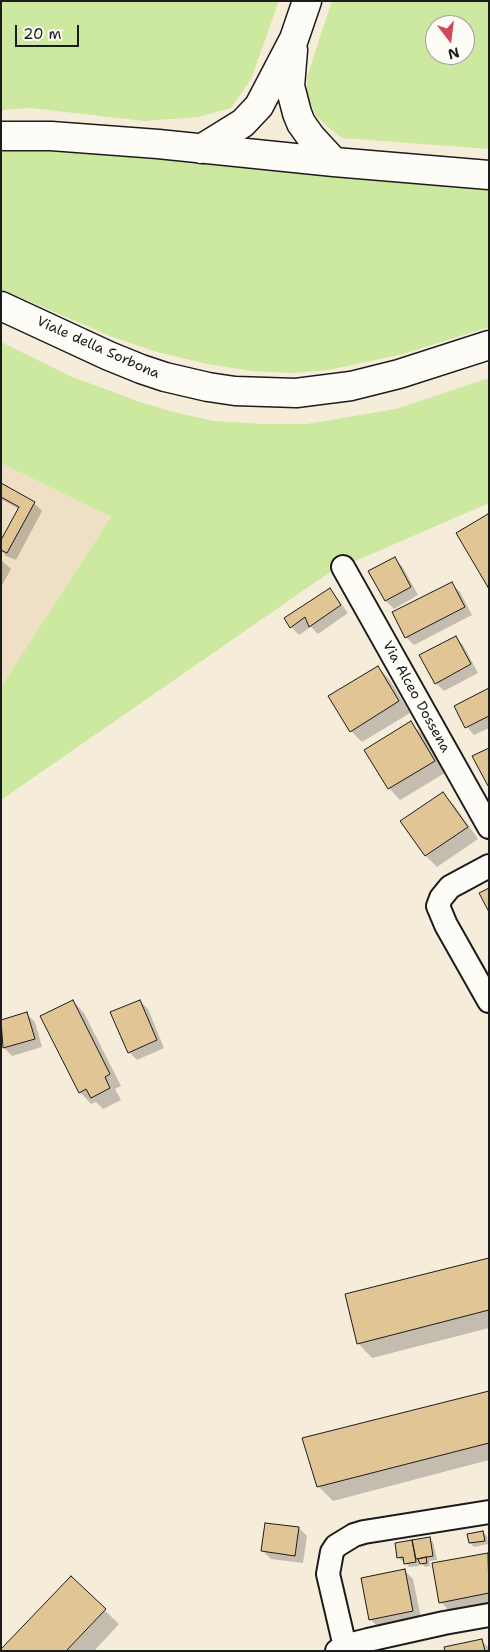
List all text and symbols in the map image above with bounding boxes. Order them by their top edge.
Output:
scale bar [18,15,81,47]
north arrow [425,15,475,65]
text: 20 m [23,24,62,44]
text: N [446,43,461,64]
street label: Viale della Sorbona [34,313,162,383]
street label: Via Alceo Dossena [378,638,454,756]

